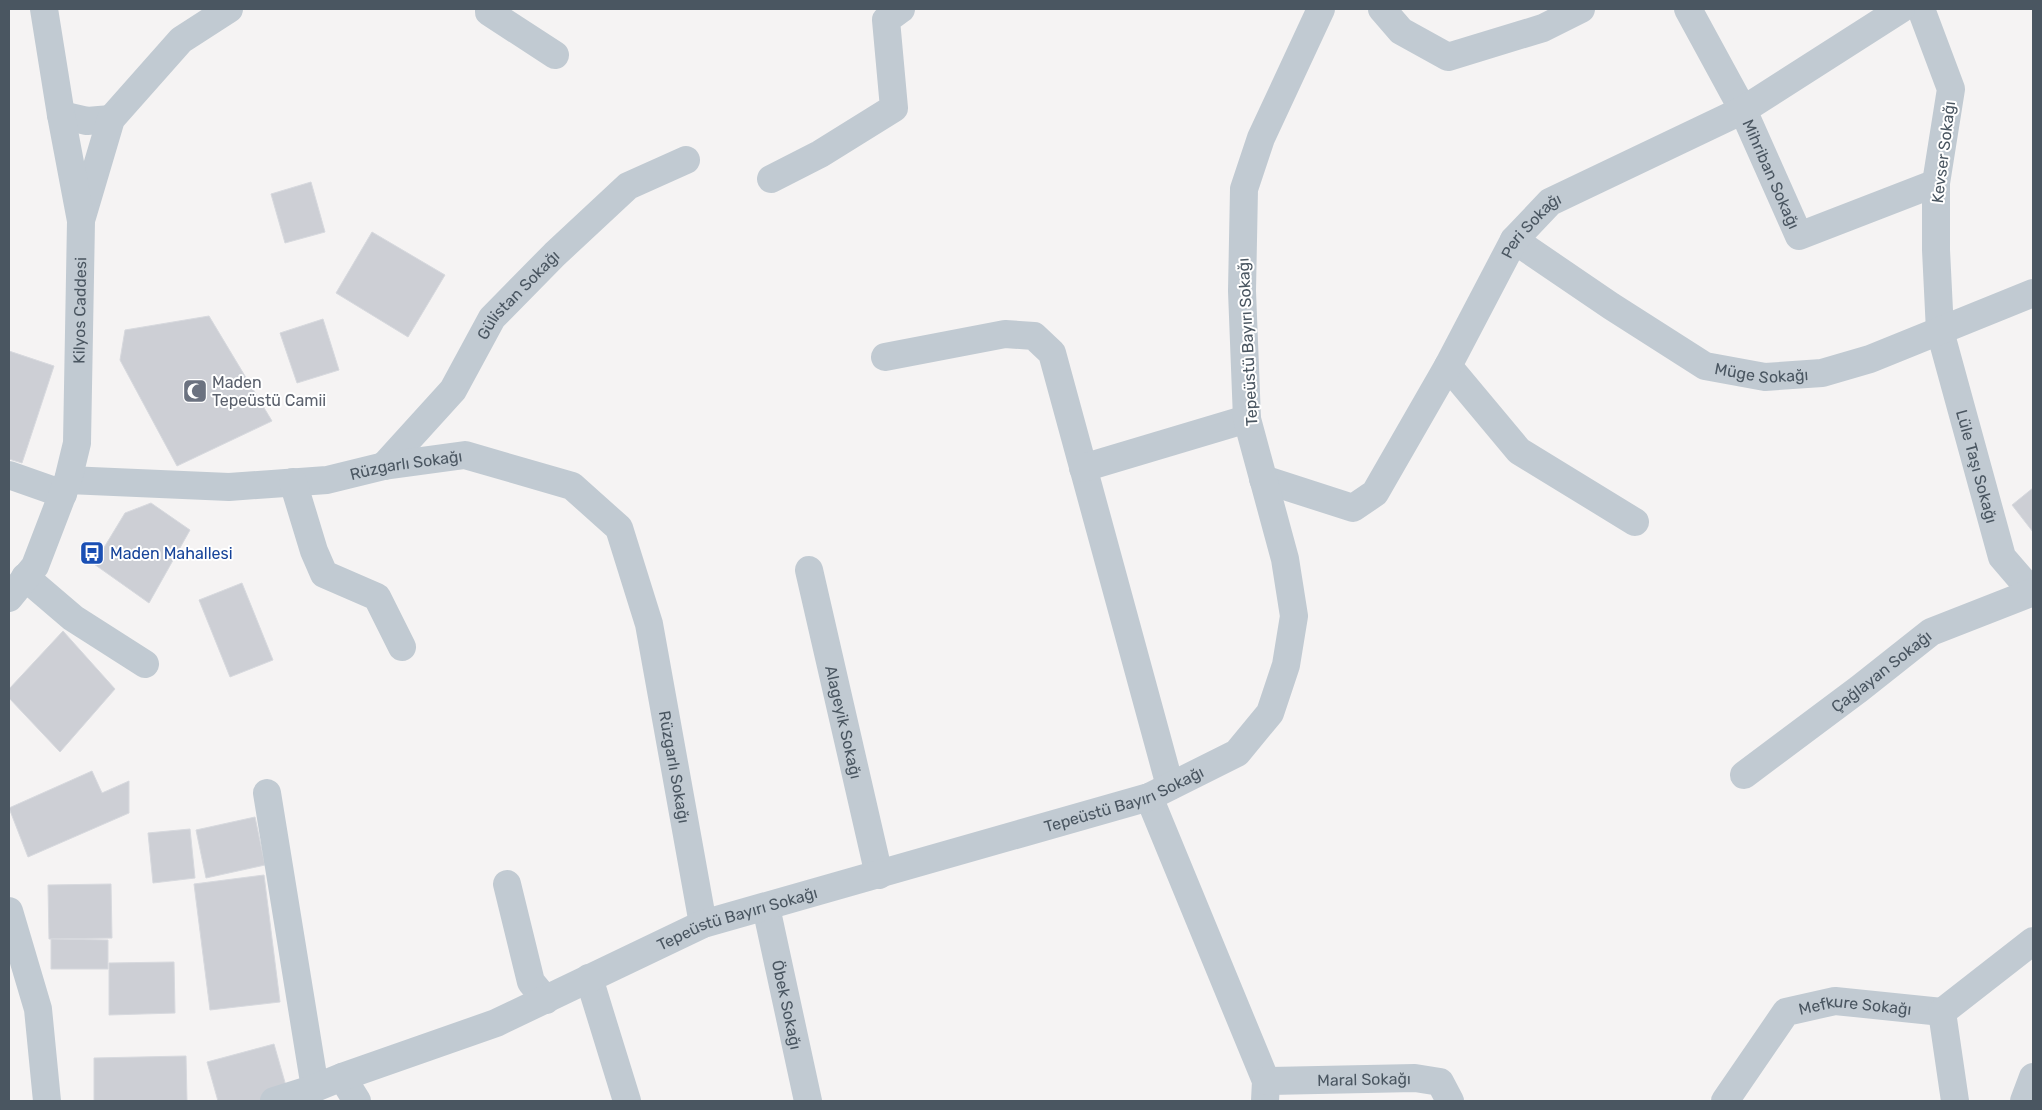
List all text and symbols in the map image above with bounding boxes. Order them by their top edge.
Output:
street label: Kevser Sokağı [1928,100,1959,204]
street label: Mihriban Sokağı [1738,116,1804,232]
street label: Peri Sokağı [1497,189,1564,262]
street label: Gülistan Sokağı [473,246,563,343]
street label: Kilyos Caddesi [69,257,90,364]
street label: Tepeüstü Bayırı Sokağı [1234,257,1261,426]
street label: Müge Sokağı [1713,359,1809,388]
place label: Maden Tepeüstü Camii [212,373,326,410]
mosque icon: Maden Tepeüstü Camii [182,378,208,404]
street label: Lüle Taşı Sokağı [1952,408,2001,525]
street label: Rüzgarlı Sokağı [348,446,463,484]
bus stop icon: Maden Mahallesi [79,540,105,566]
place label: Maden Mahallesi [110,544,233,563]
street label: Çağlayan Sokağı [1827,626,1935,717]
street label: Alageyik Sokağı [821,664,866,781]
street label: Rüzgarlı Sokağı [655,709,694,825]
street label: Tepeüstü Bayırı Sokağı [1042,762,1207,836]
street label: Tepeüstü Bayırı Sokağı [654,883,820,955]
street label: Öbek Sokağı [768,958,806,1051]
street label: Mefkure Sokağı [1797,992,1912,1019]
street label: Maral Sokağı [1317,1069,1411,1090]

